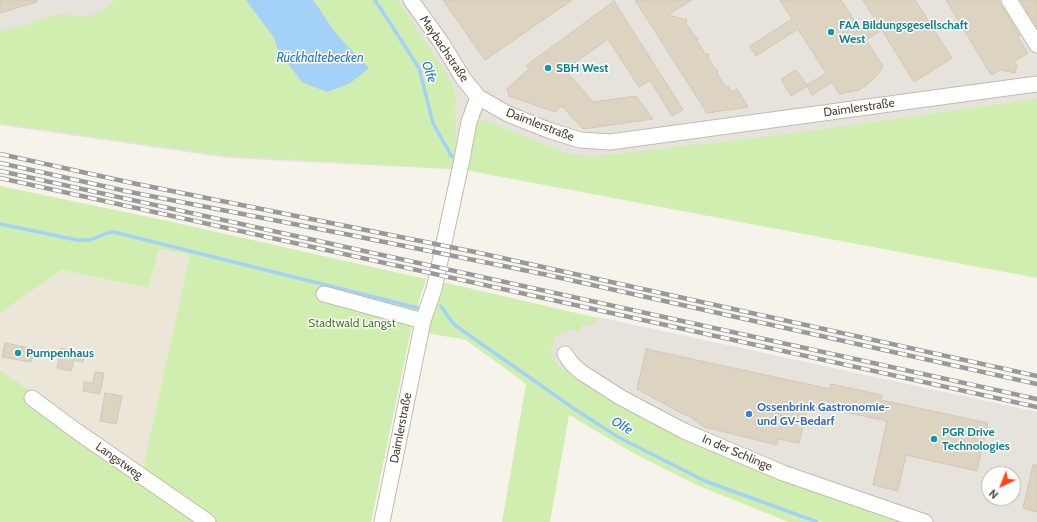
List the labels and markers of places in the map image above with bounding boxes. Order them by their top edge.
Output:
place label: FAA Bildungsgesellschaft West [839,18,968,46]
marker: FAA Bildungsgesellschaft West [826,27,836,37]
place label: SBH West [556,61,608,75]
marker: SBH West [543,63,553,73]
place label: Pumpenhaus [26,346,94,360]
marker: Pumpenhaus [13,348,23,358]
place label: Ossenbrink Gastronomie- und GV-Bedarf [757,400,890,428]
marker: Ossenbrink Gastronomie- und GV-Bedarf [744,409,754,419]
place label: PGR Drive Technologies [942,425,1010,453]
marker: PGR Drive Technologies [929,434,939,444]

